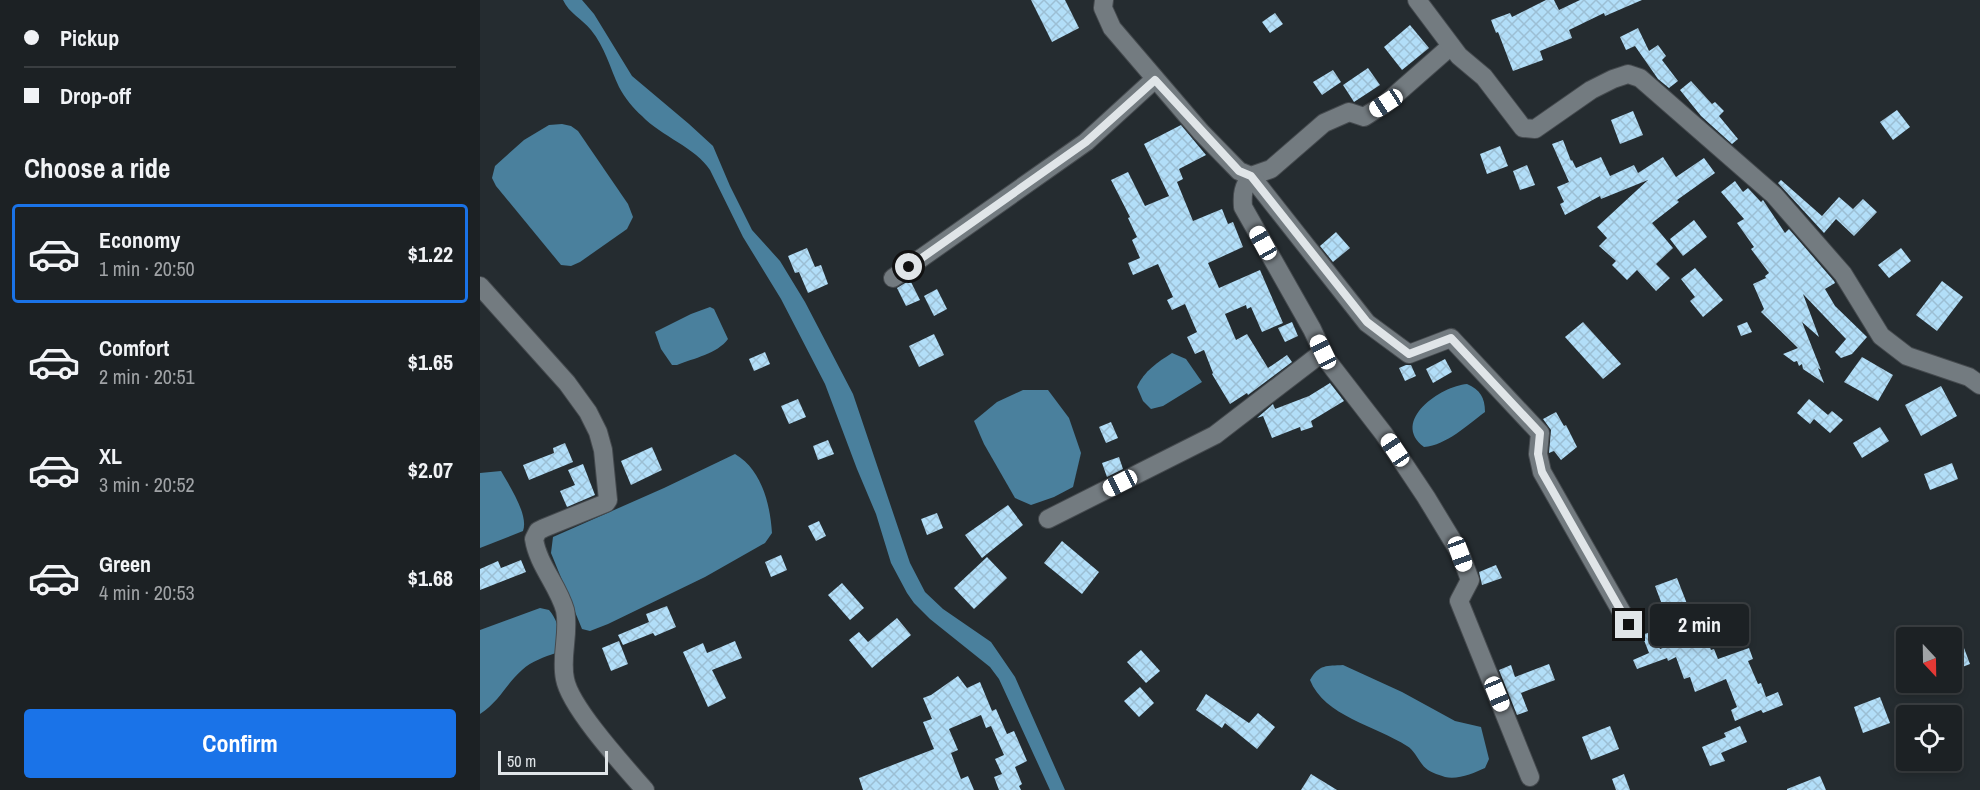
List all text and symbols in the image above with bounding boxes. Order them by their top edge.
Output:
text: Pickup [60,23,119,53]
text: Drop-off [60,81,131,111]
car [1366,86,1406,120]
text: Choose a ride [24,150,170,186]
car [1246,223,1280,263]
text: Economy [99,225,180,255]
icon: car [27,227,81,281]
text: $1.22 [408,239,453,269]
route start [895,253,922,280]
text: 1 min · 20:50 [99,255,195,282]
car [1307,332,1339,372]
text: Comfort [99,333,169,363]
icon: car [27,335,81,389]
text: $1.65 [408,347,453,377]
text: 2 min · 20:51 [99,363,195,390]
car [1377,430,1413,470]
text: XL [99,441,122,471]
icon: car [27,443,81,497]
text: $2.07 [408,455,453,485]
car [1100,467,1140,499]
text: 3 min · 20:52 [99,471,195,498]
car [1445,534,1475,574]
text: Green [99,549,151,579]
icon: car [27,551,81,605]
text: $1.68 [408,563,453,593]
text: 4 min · 20:53 [99,579,195,606]
callout: 2 min [1650,604,1749,646]
route end [1615,611,1642,638]
text: 2 min [1678,611,1721,638]
north arrow [1896,627,1962,693]
map controls [1896,627,1962,771]
car [1482,674,1512,714]
button: locate [1896,705,1962,771]
button: Confirm [24,709,456,778]
scale bar [498,748,608,776]
text: 50 m [507,750,536,772]

